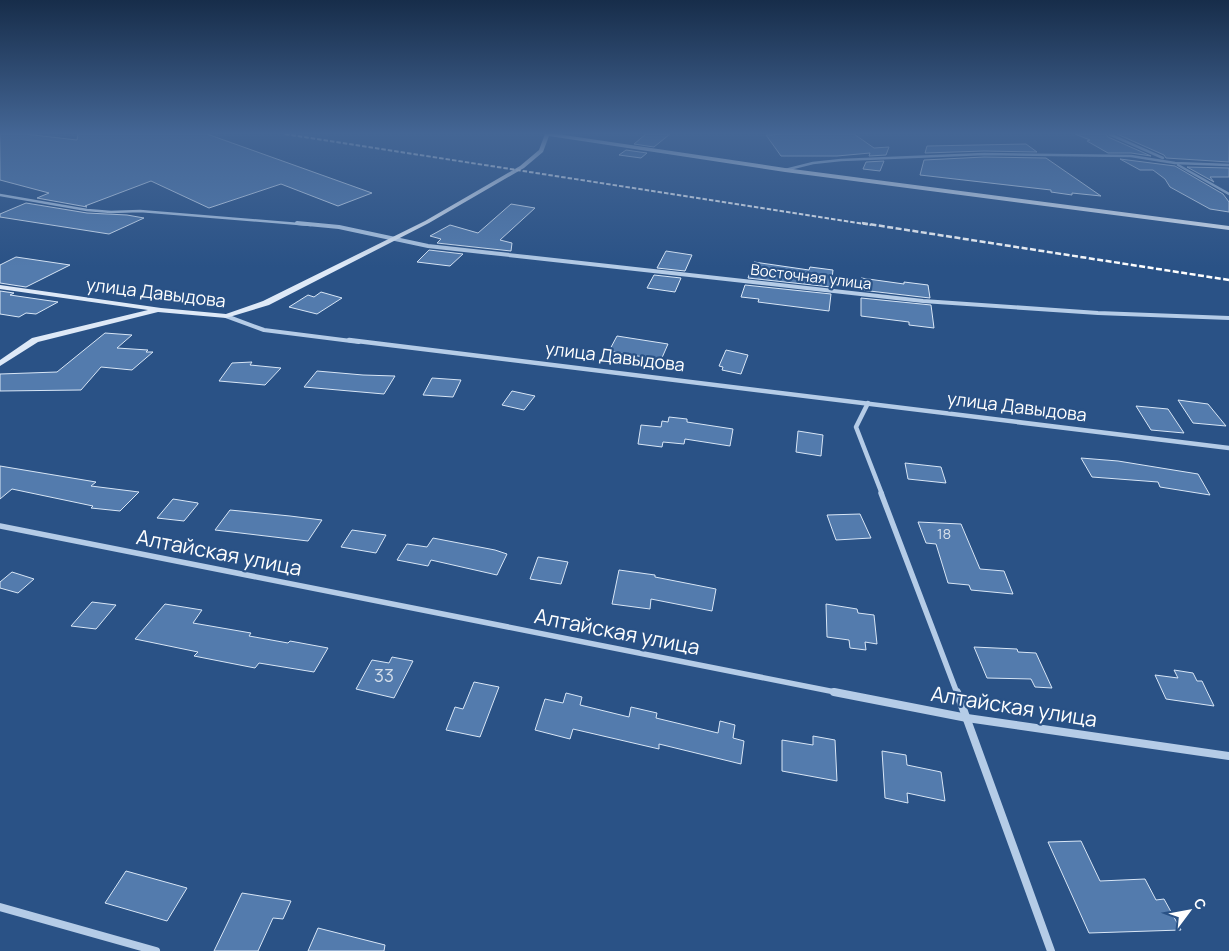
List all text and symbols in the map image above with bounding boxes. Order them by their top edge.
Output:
street label: Восточная улица [749,259,873,294]
street label: улица Давыдова [85,272,227,312]
street label: улица Давыдова [544,336,686,376]
street label: улица Давыдова [946,386,1088,426]
street label: Алтайская улица [134,522,304,582]
house number: 18 [937,523,951,544]
street label: Алтайская улица [532,601,702,661]
house number: 33 [374,663,394,687]
street label: Алтайская улица [929,679,1099,733]
north arrow [1164,886,1214,936]
text: С [1190,894,1211,913]

